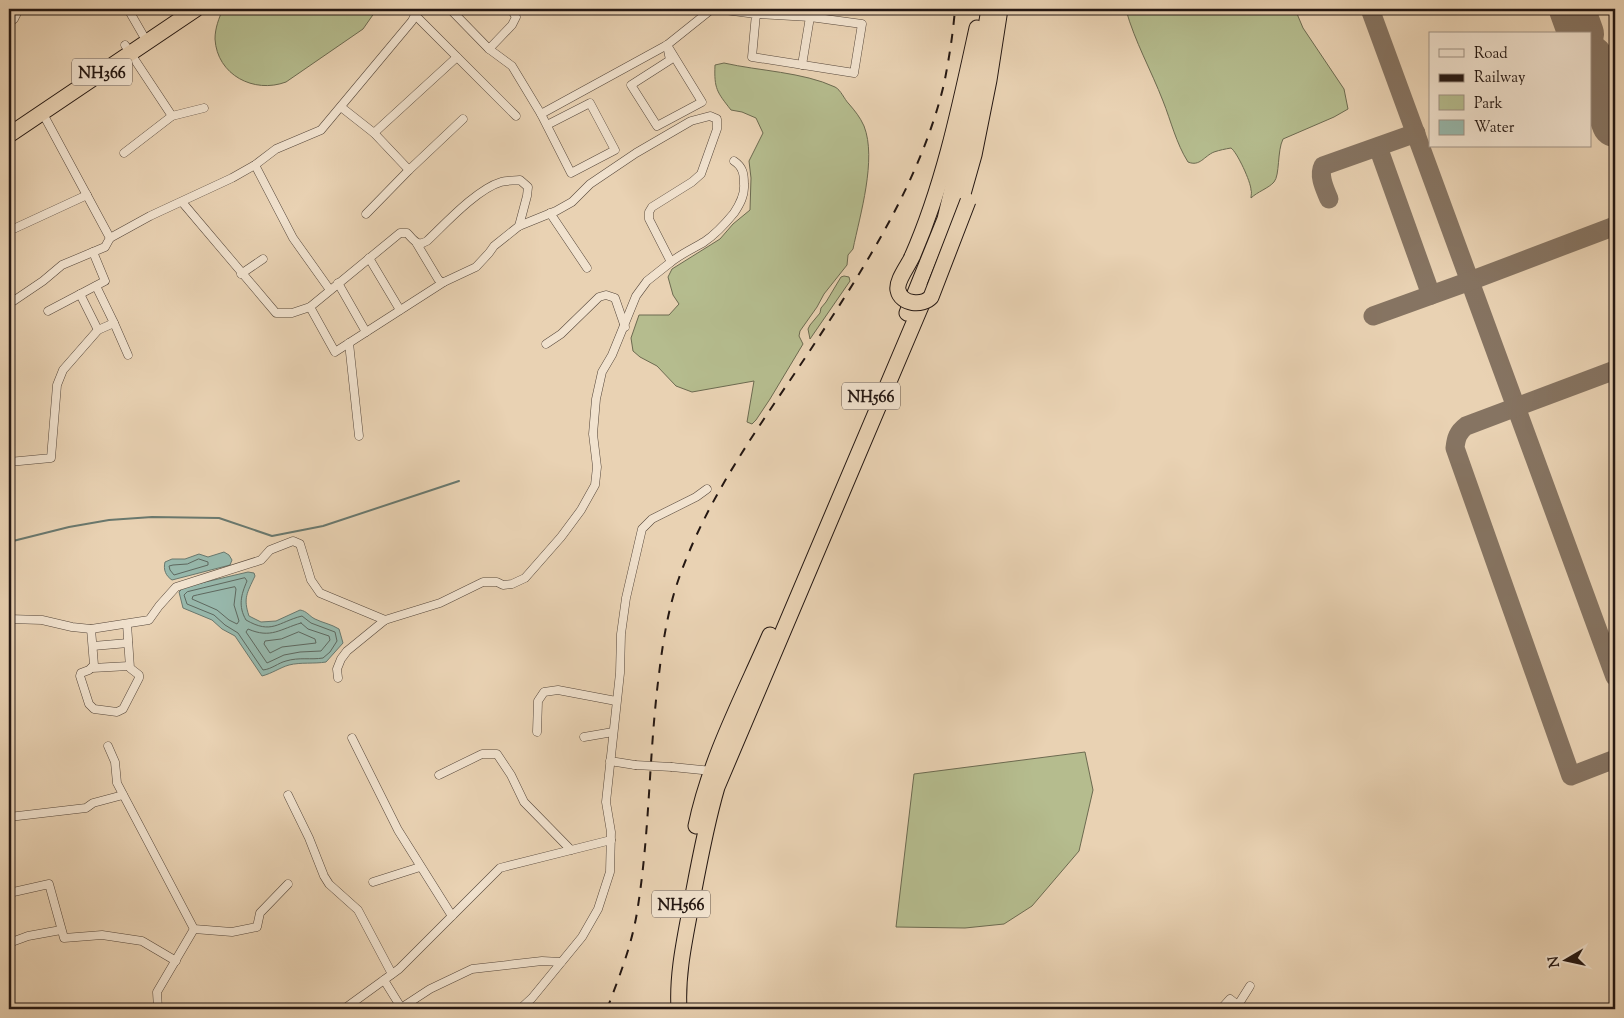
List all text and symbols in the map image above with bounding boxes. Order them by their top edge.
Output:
legend [1429,32,1592,148]
text: Road [1474,44,1508,65]
road number: NH366 [72,58,132,86]
text: Railway [1474,68,1526,89]
text: Park [1474,94,1503,115]
text: Water [1474,118,1515,139]
road number: NH566 [842,382,900,410]
road number: NH566 [652,891,710,918]
north arrow [1542,936,1592,986]
text: N [1544,955,1566,969]

